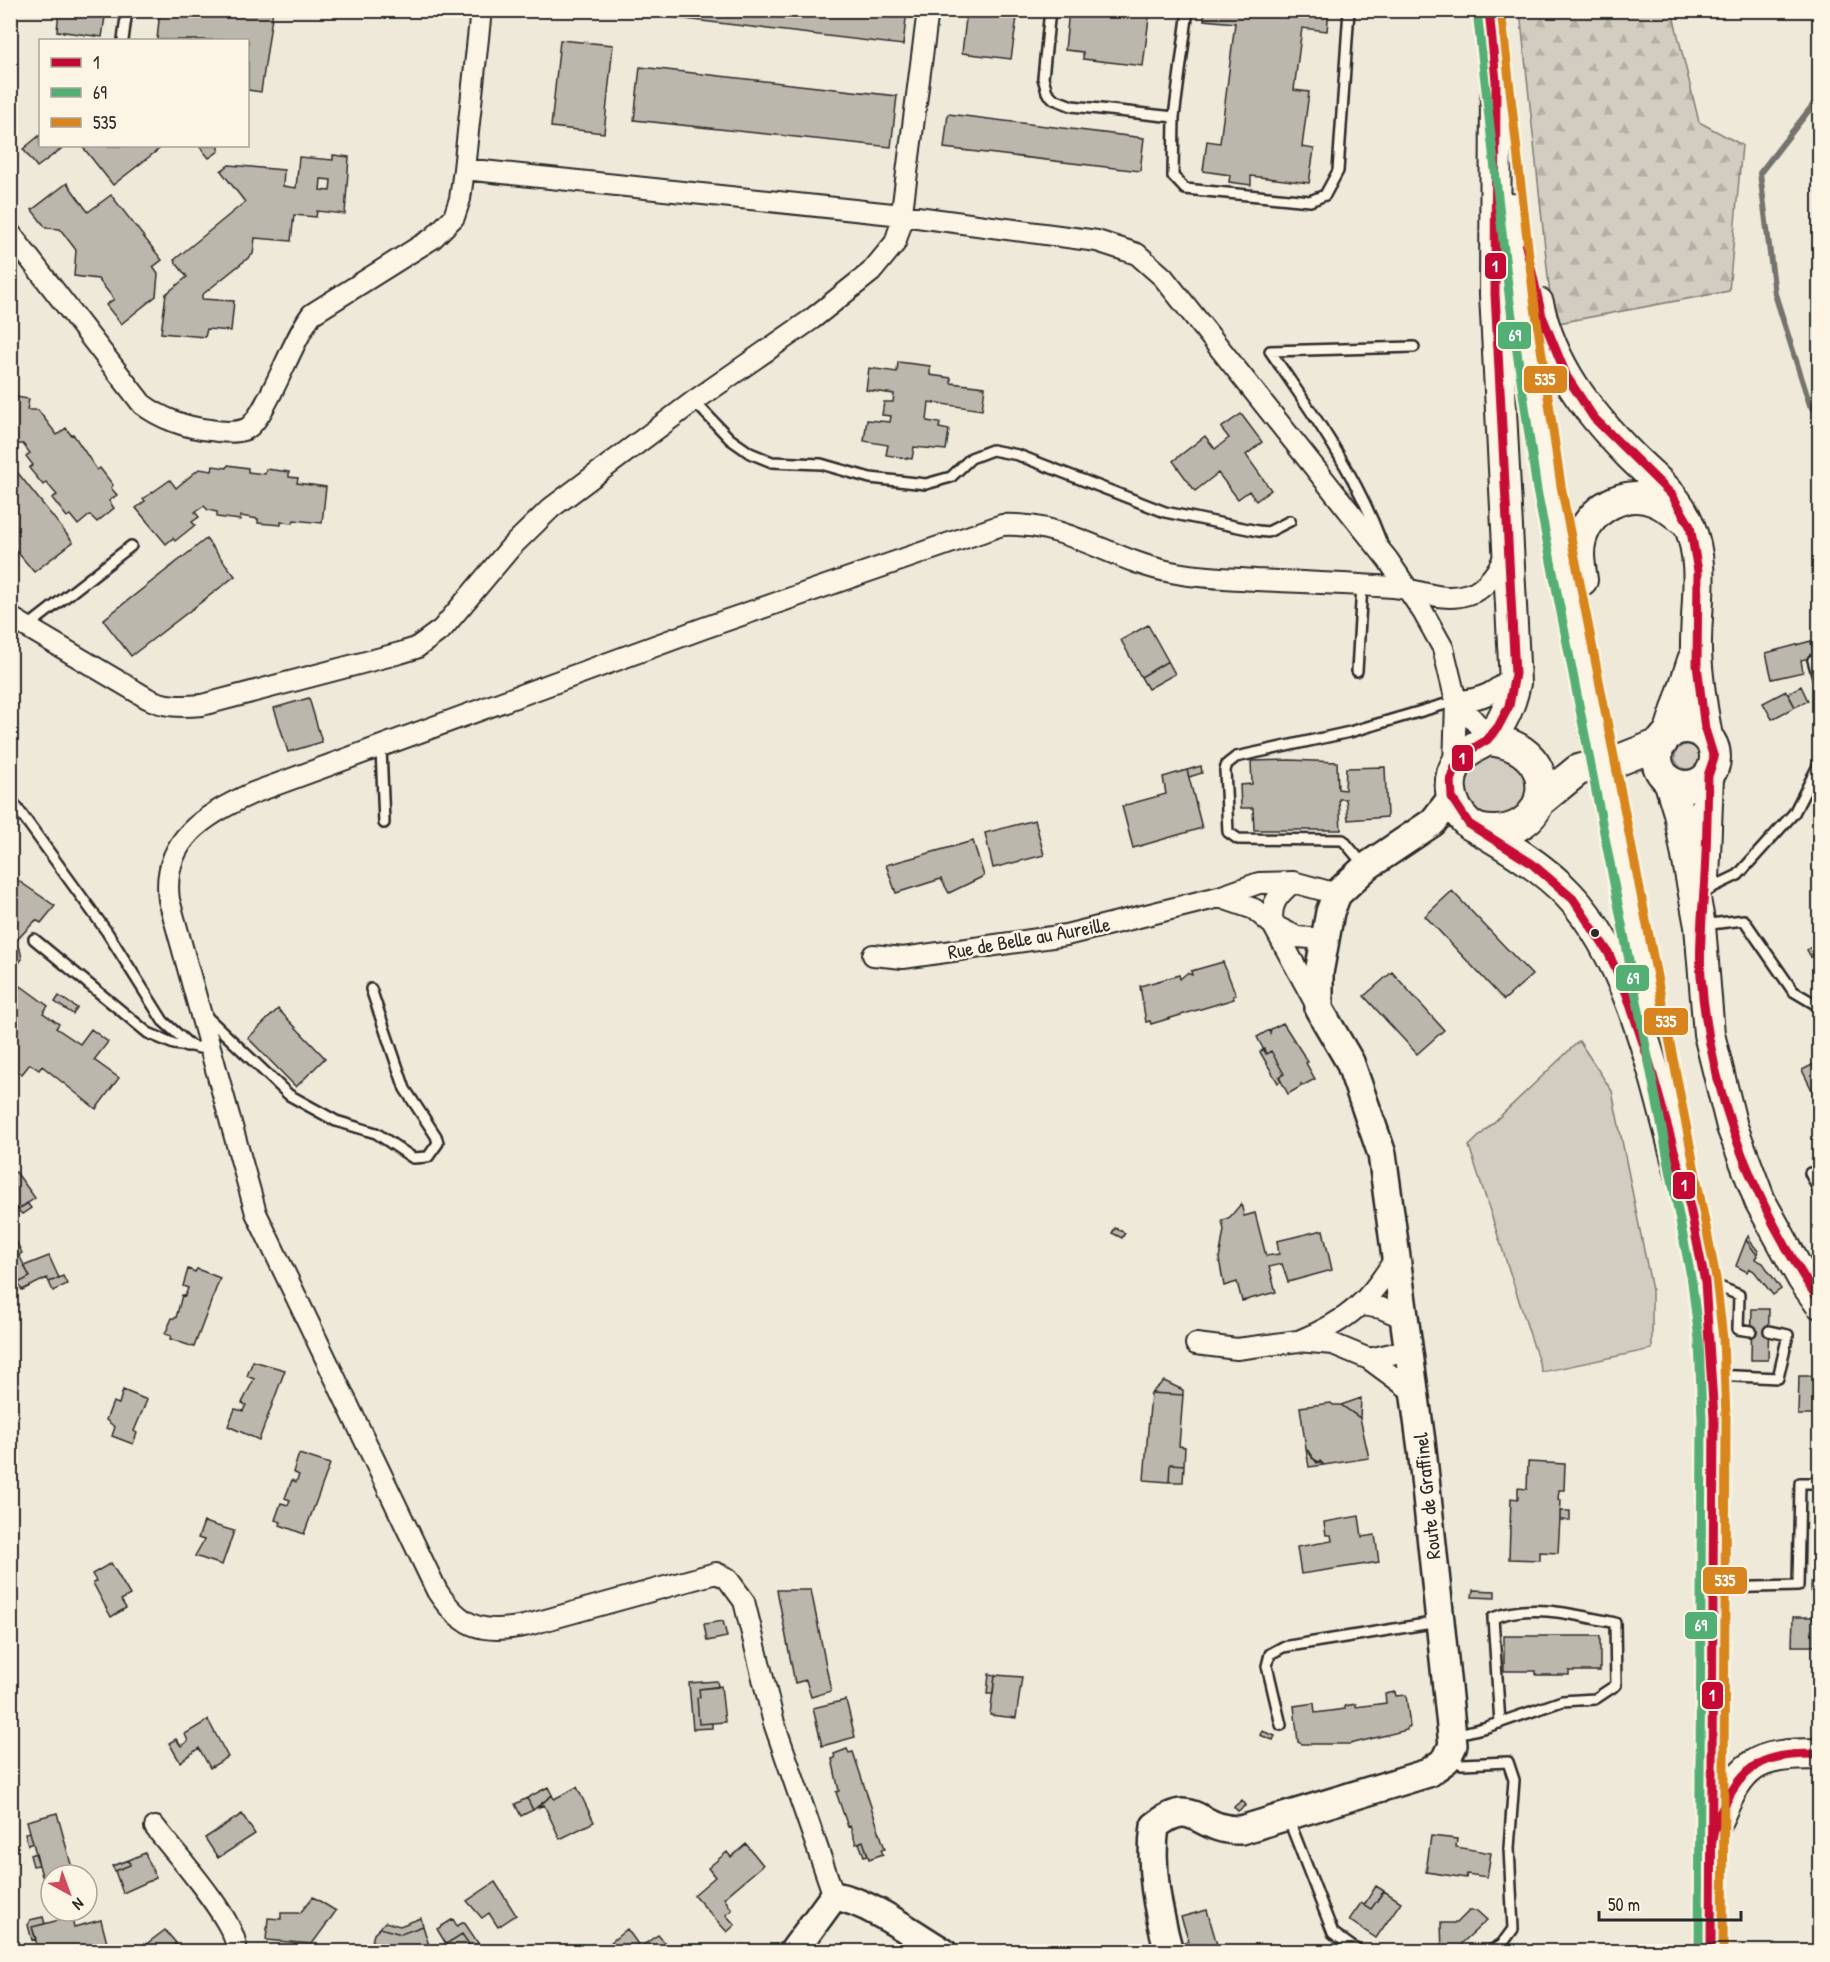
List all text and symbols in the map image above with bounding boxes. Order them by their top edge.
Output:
legend [39,39,249,147]
text: 1 [93,50,100,75]
text: 69 [93,80,107,105]
text: 535 [93,110,117,135]
line badge: 1 [1484,252,1507,280]
text: 1 [1492,255,1498,277]
line badge: 69 [1497,321,1532,350]
text: 69 [1509,324,1521,346]
line badge: 535 [1523,365,1568,394]
text: 535 [1535,368,1556,390]
line badge: 1 [1451,744,1474,772]
text: 1 [1459,747,1465,769]
street label: Rue de Belle au Aureille [946,910,1112,965]
unlabelled marker [1589,927,1601,939]
line badge: 69 [1615,964,1650,992]
text: 69 [1627,967,1639,989]
line badge: 535 [1643,1007,1689,1036]
text: 535 [1656,1010,1677,1032]
line badge: 1 [1672,1171,1696,1200]
text: 1 [1681,1174,1687,1196]
street label: Route de Graffinel [1406,1431,1447,1561]
line badge: 535 [1702,1566,1748,1595]
text: 535 [1715,1569,1736,1591]
line badge: 69 [1684,1611,1718,1640]
text: 69 [1695,1614,1707,1636]
line badge: 1 [1701,1681,1724,1710]
text: 1 [1709,1684,1715,1706]
north arrow [39,1863,99,1923]
scale bar [1599,1884,1742,1922]
text: 50 m [1608,1892,1640,1917]
text: N [68,1893,89,1916]

